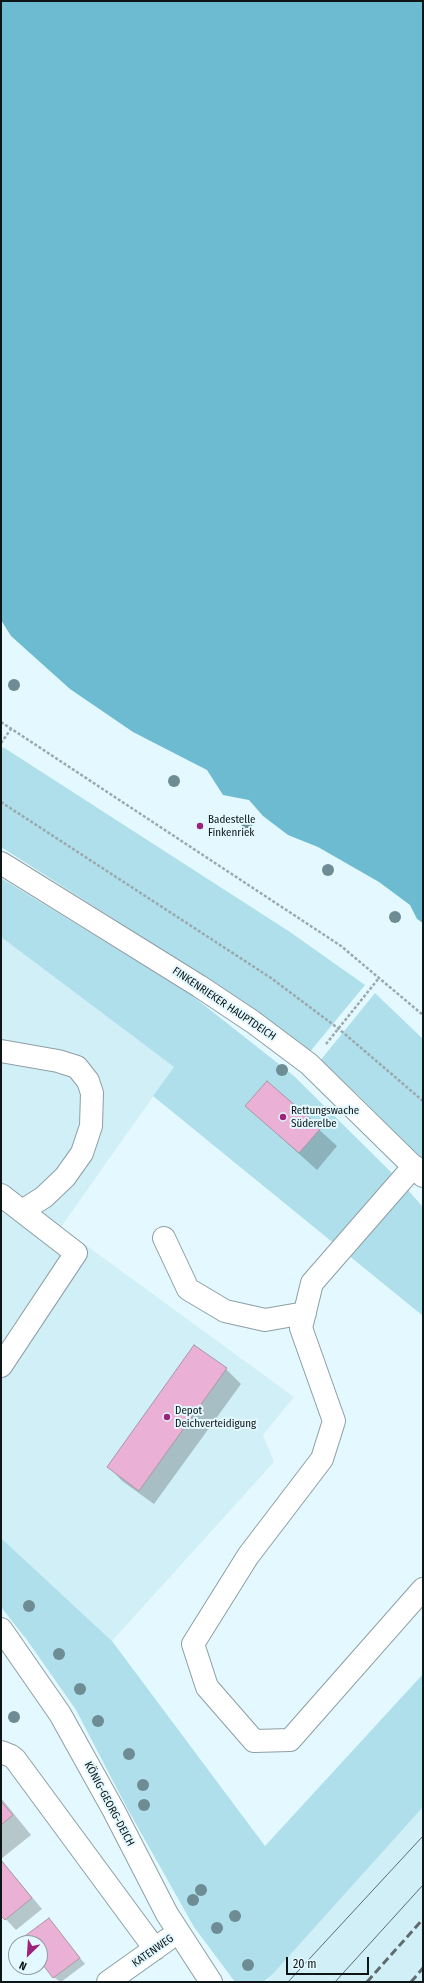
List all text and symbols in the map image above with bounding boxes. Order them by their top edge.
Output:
place label: Badestelle Finkenriek [208,813,255,839]
marker: Badestelle Finkenriek [195,821,205,831]
street label: FINKENRIEKER HAUPTDEICH [170,964,278,1044]
place label: Rettungswache Süderelbe [291,1104,359,1130]
marker: Rettungswache Süderelbe [278,1112,288,1122]
place label: Depot Deichverteidigung [175,1404,256,1430]
marker: Depot Deichverteidigung [162,1412,172,1422]
street label: KÖNIG-GEORG-DEICH [81,1760,137,1848]
street label: KATENWEG [130,1932,176,1970]
north arrow [8,1935,48,1975]
scale bar [288,1949,371,1975]
text: 20 m [293,1957,317,1971]
text: N [17,1958,29,1973]

